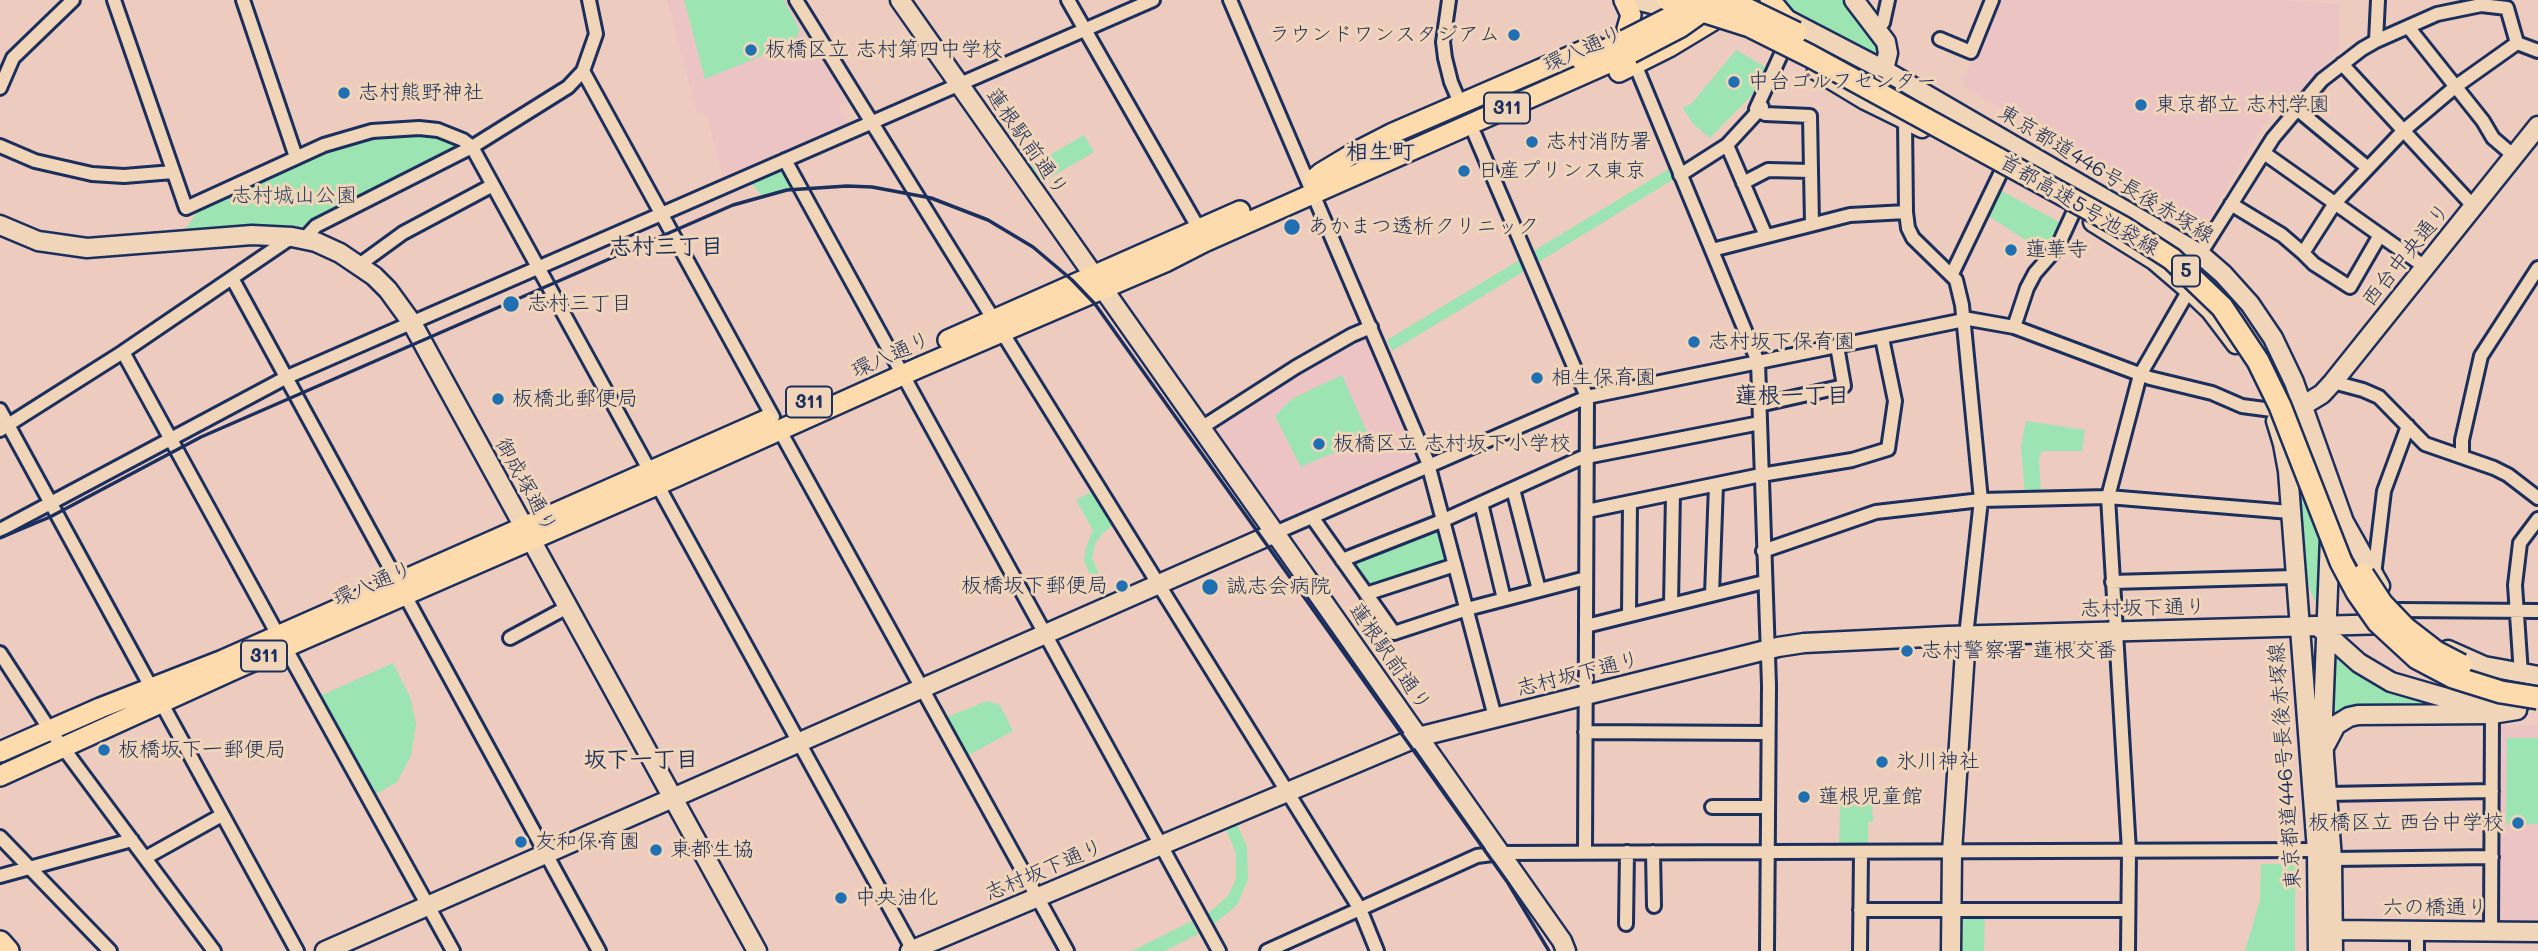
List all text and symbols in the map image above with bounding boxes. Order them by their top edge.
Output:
street label: 環八通り [1540,20,1626,78]
place label: ラウンドワンスタジアム [1269,22,1500,48]
marker: ラウンドワンスタジアム [1506,27,1522,43]
place label: 板橋区立 志村第四中学校 [765,37,1003,63]
marker: 板橋区立 志村第四中学校 [743,42,759,58]
place label: 中台ゴルフセンター [1748,69,1937,95]
marker: 中台ゴルフセンター [1726,74,1742,90]
place label: 志村熊野神社 [358,80,484,106]
street label: 蓮根駅前通り [981,83,1073,201]
marker: 志村熊野神社 [336,85,352,101]
road number: 311 [1484,92,1530,124]
place label: 東京都立 志村学園 [2155,92,2330,118]
marker: 東京都立 志村学園 [2133,97,2149,113]
street label: 東京都道446号長後赤塚線 [1994,100,2218,248]
place label: 志村消防署 [1546,129,1651,155]
marker: 志村消防署 [1524,134,1540,150]
district label: 相生町 [1346,138,1414,166]
street label: 首都高速5号池袋線 [1995,149,2163,261]
place label: 日産プリンス東京 [1478,158,1646,184]
marker: 日産プリンス東京 [1456,163,1472,179]
park label: 志村城山公園 [231,183,357,209]
street label: 西台中央通り [2357,198,2455,312]
place label: あかまつ透析クリニック [1308,214,1539,240]
marker: あかまつ透析クリニック [1282,217,1302,237]
district label: 志村三丁目 [609,233,723,261]
place label: 蓮華寺 [2025,237,2088,263]
marker: 蓮華寺 [2003,242,2019,258]
road number: 5 [2172,256,2200,286]
place label: 志村三丁目 [527,291,632,317]
marker: 志村三丁目 [501,294,521,314]
street label: 環八通り [848,326,934,384]
place label: 志村坂下保育園 [1708,329,1855,355]
marker: 志村坂下保育園 [1686,334,1702,350]
place label: 相生保育園 [1551,365,1656,391]
marker: 相生保育園 [1529,370,1545,386]
district label: 蓮根一丁目 [1735,382,1849,410]
place label: 板橋北郵便局 [512,386,638,412]
road number: 311 [786,386,832,418]
marker: 板橋北郵便局 [490,391,506,407]
place label: 板橋区立 志村坂下小学校 [1333,431,1571,457]
street label: 御成塚通り [490,433,562,537]
marker: 板橋区立 志村坂下小学校 [1311,436,1327,452]
street label: 環八通り [329,556,417,612]
place label: 板橋坂下郵便局 [961,573,1108,599]
place label: 誠志会病院 [1226,574,1331,600]
marker: 誠志会病院 [1200,577,1220,597]
marker: 板橋坂下郵便局 [1114,578,1130,594]
street label: 志村坂下通り [2080,594,2206,622]
street label: 蓮根駅前通り [1344,598,1436,716]
place label: 志村警察署 蓮根交番 [1921,638,2117,664]
road number: 311 [241,640,287,671]
street label: 東京都道446号長後赤塚線 [2264,642,2306,890]
marker: 志村警察署 蓮根交番 [1899,643,1915,659]
street label: 志村坂下通り [1514,647,1642,701]
place label: 板橋坂下一郵便局 [118,737,286,763]
marker: 板橋坂下一郵便局 [96,742,112,758]
district label: 坂下一丁目 [584,746,698,774]
place label: 氷川神社 [1896,749,1980,775]
marker: 氷川神社 [1874,754,1890,770]
place label: 蓮根児童館 [1818,784,1923,810]
marker: 蓮根児童館 [1796,789,1812,805]
place label: 板橋区立 西台中学校 [2308,810,2504,836]
marker: 板橋区立 西台中学校 [2510,815,2526,831]
place label: 友和保育園 [535,829,640,855]
marker: 友和保育園 [513,834,529,850]
street label: 志村坂下通り [981,834,1107,906]
place label: 東都生協 [670,837,754,863]
marker: 東都生協 [648,842,664,858]
place label: 中央油化 [855,885,939,911]
marker: 中央油化 [833,890,849,906]
street label: 六の橋通り [2383,895,2487,921]

